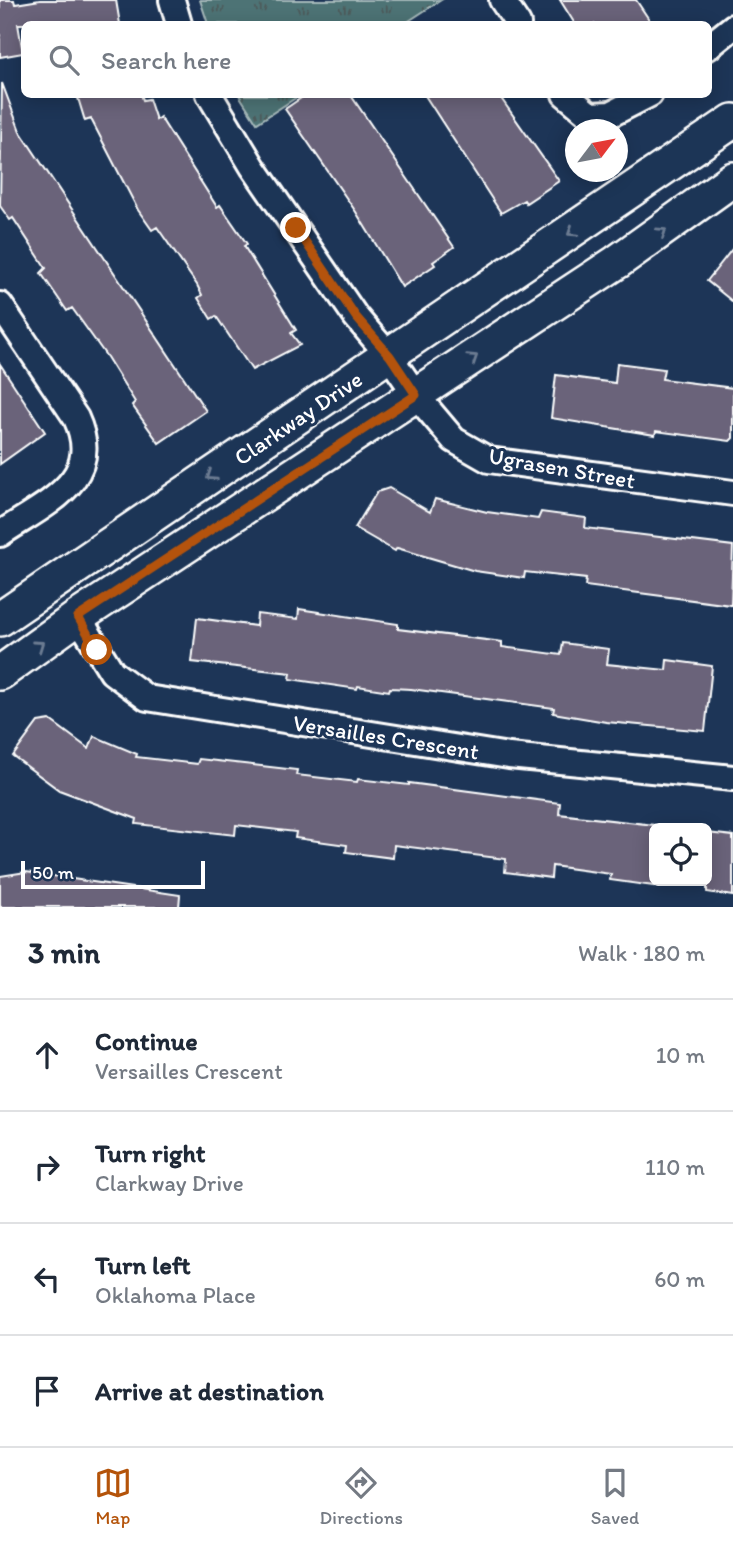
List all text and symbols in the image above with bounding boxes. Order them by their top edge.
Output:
search box [21,21,712,98]
icon: search [45,41,83,79]
text: Search here [101,44,231,76]
north arrow [565,119,628,182]
route end [280,212,311,243]
one-way arrow [567,224,580,236]
one-way arrow [654,227,667,240]
one-way arrow [465,353,478,366]
street label: Clarkway Drive [229,365,367,471]
street label: Ugrasen Street [487,441,637,495]
one-way arrow [206,468,219,480]
route start [81,634,112,665]
one-way arrow [31,641,44,653]
street label: Versailles Crescent [291,708,481,766]
map controls [649,823,712,886]
button: locate [649,823,712,886]
scale bar [21,858,205,890]
text: 50 m [32,861,74,884]
text: 3 min [28,934,100,971]
text: Walk · 180 m [578,939,705,967]
text: Continue [95,1025,198,1057]
icon: ahead [28,1036,66,1074]
text: 10 m [656,1041,705,1069]
text: Versailles Crescent [95,1057,283,1085]
text: Turn right [95,1137,206,1169]
icon: right [28,1148,66,1186]
text: 110 m [645,1153,705,1181]
text: Clarkway Drive [95,1169,244,1197]
text: Turn left [95,1249,191,1281]
icon: left [28,1260,66,1298]
text: 60 m [654,1265,705,1293]
text: Oklahoma Place [95,1281,256,1309]
icon: arrive [28,1372,66,1410]
text: Arrive at destination [95,1375,324,1407]
tab: Map [94,1464,132,1529]
tab: Directions [319,1464,403,1529]
tab: Saved [591,1464,639,1529]

